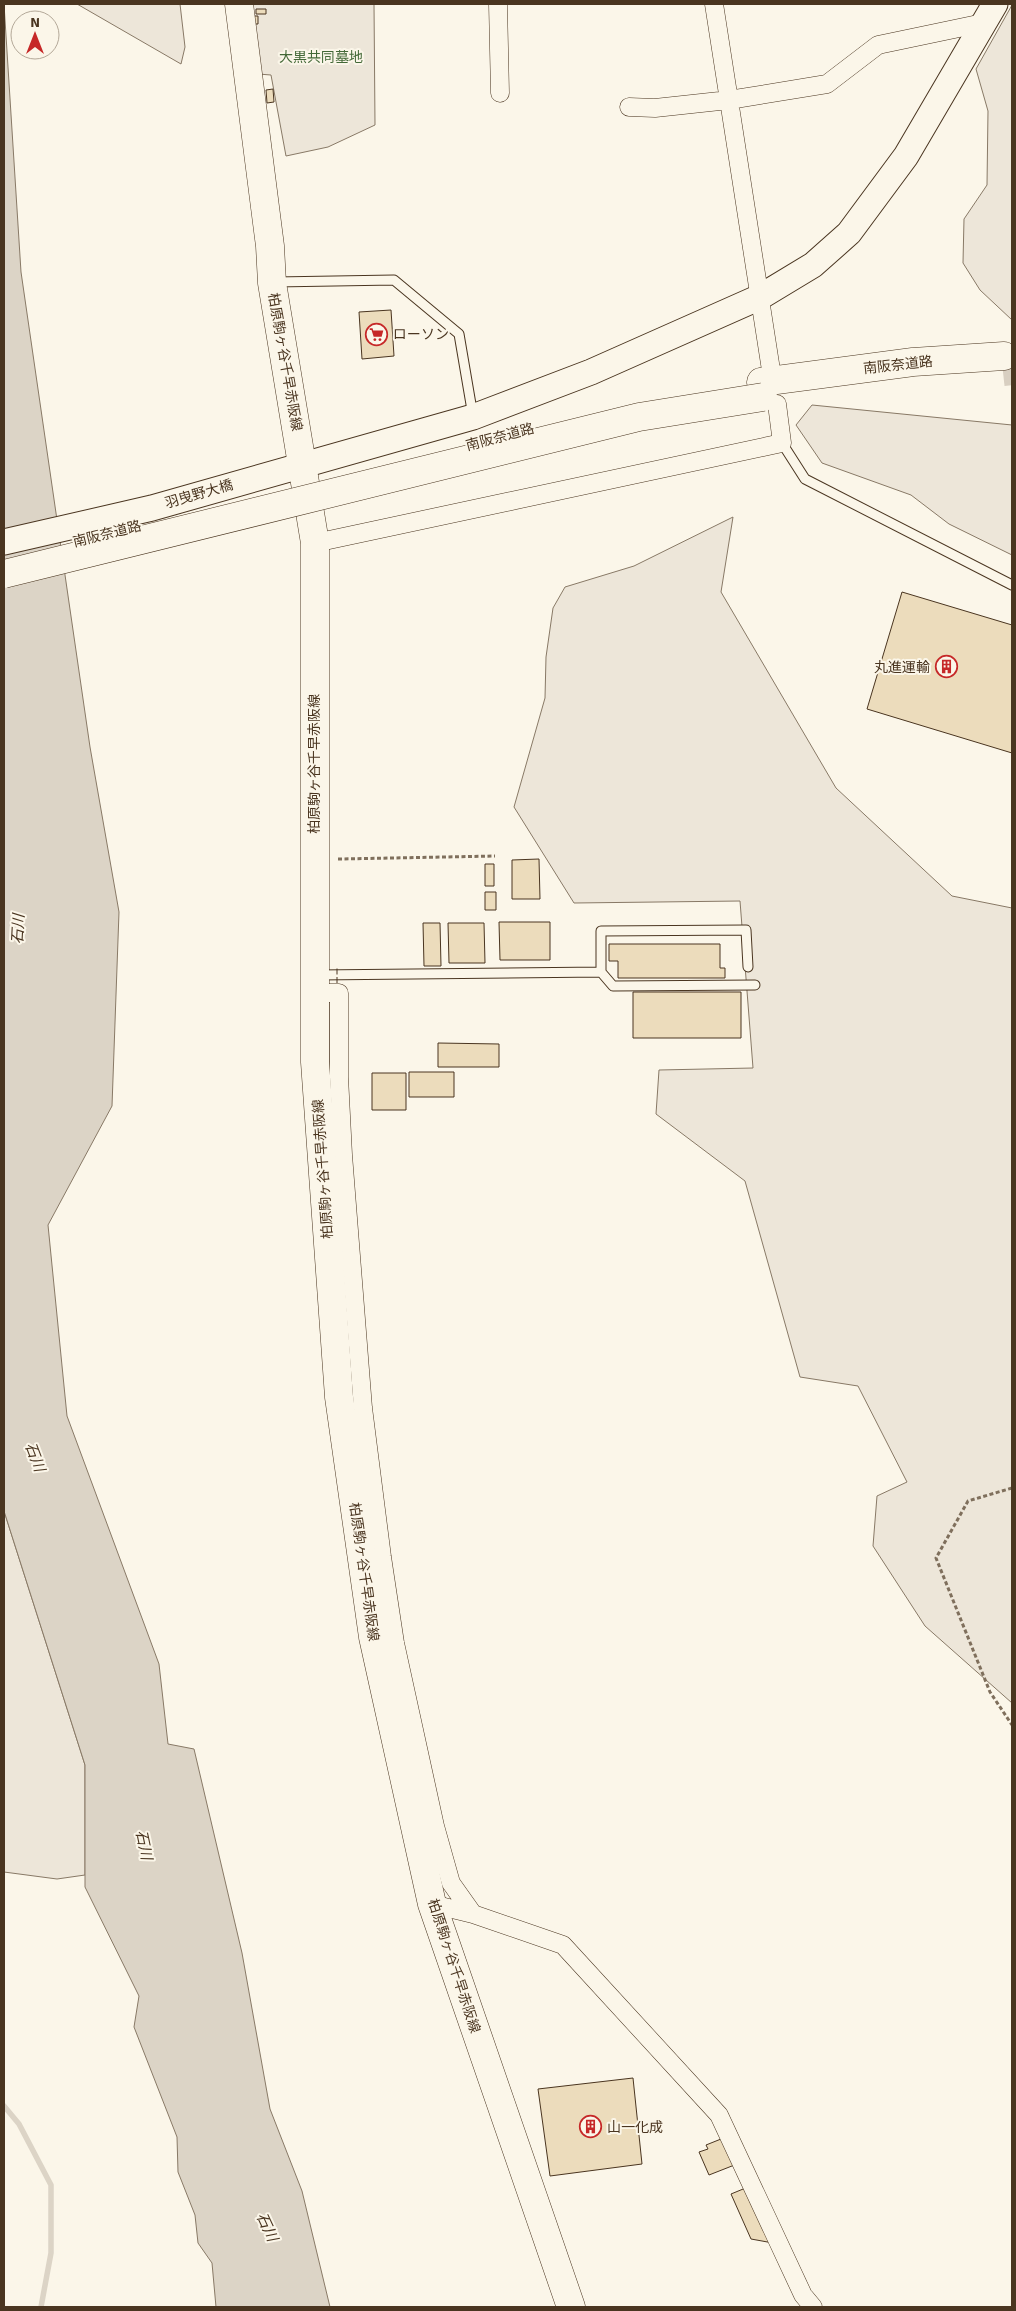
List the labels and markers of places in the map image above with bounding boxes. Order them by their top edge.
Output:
supermarket icon: ローソン [365,322,389,346]
place label: ローソン [393,326,449,343]
building icon: 丸進運輸 [934,655,958,679]
place label: 丸進運輸 [874,659,930,676]
building icon: 山一化成 [579,2115,603,2139]
place label: 山一化成 [607,2119,663,2136]

